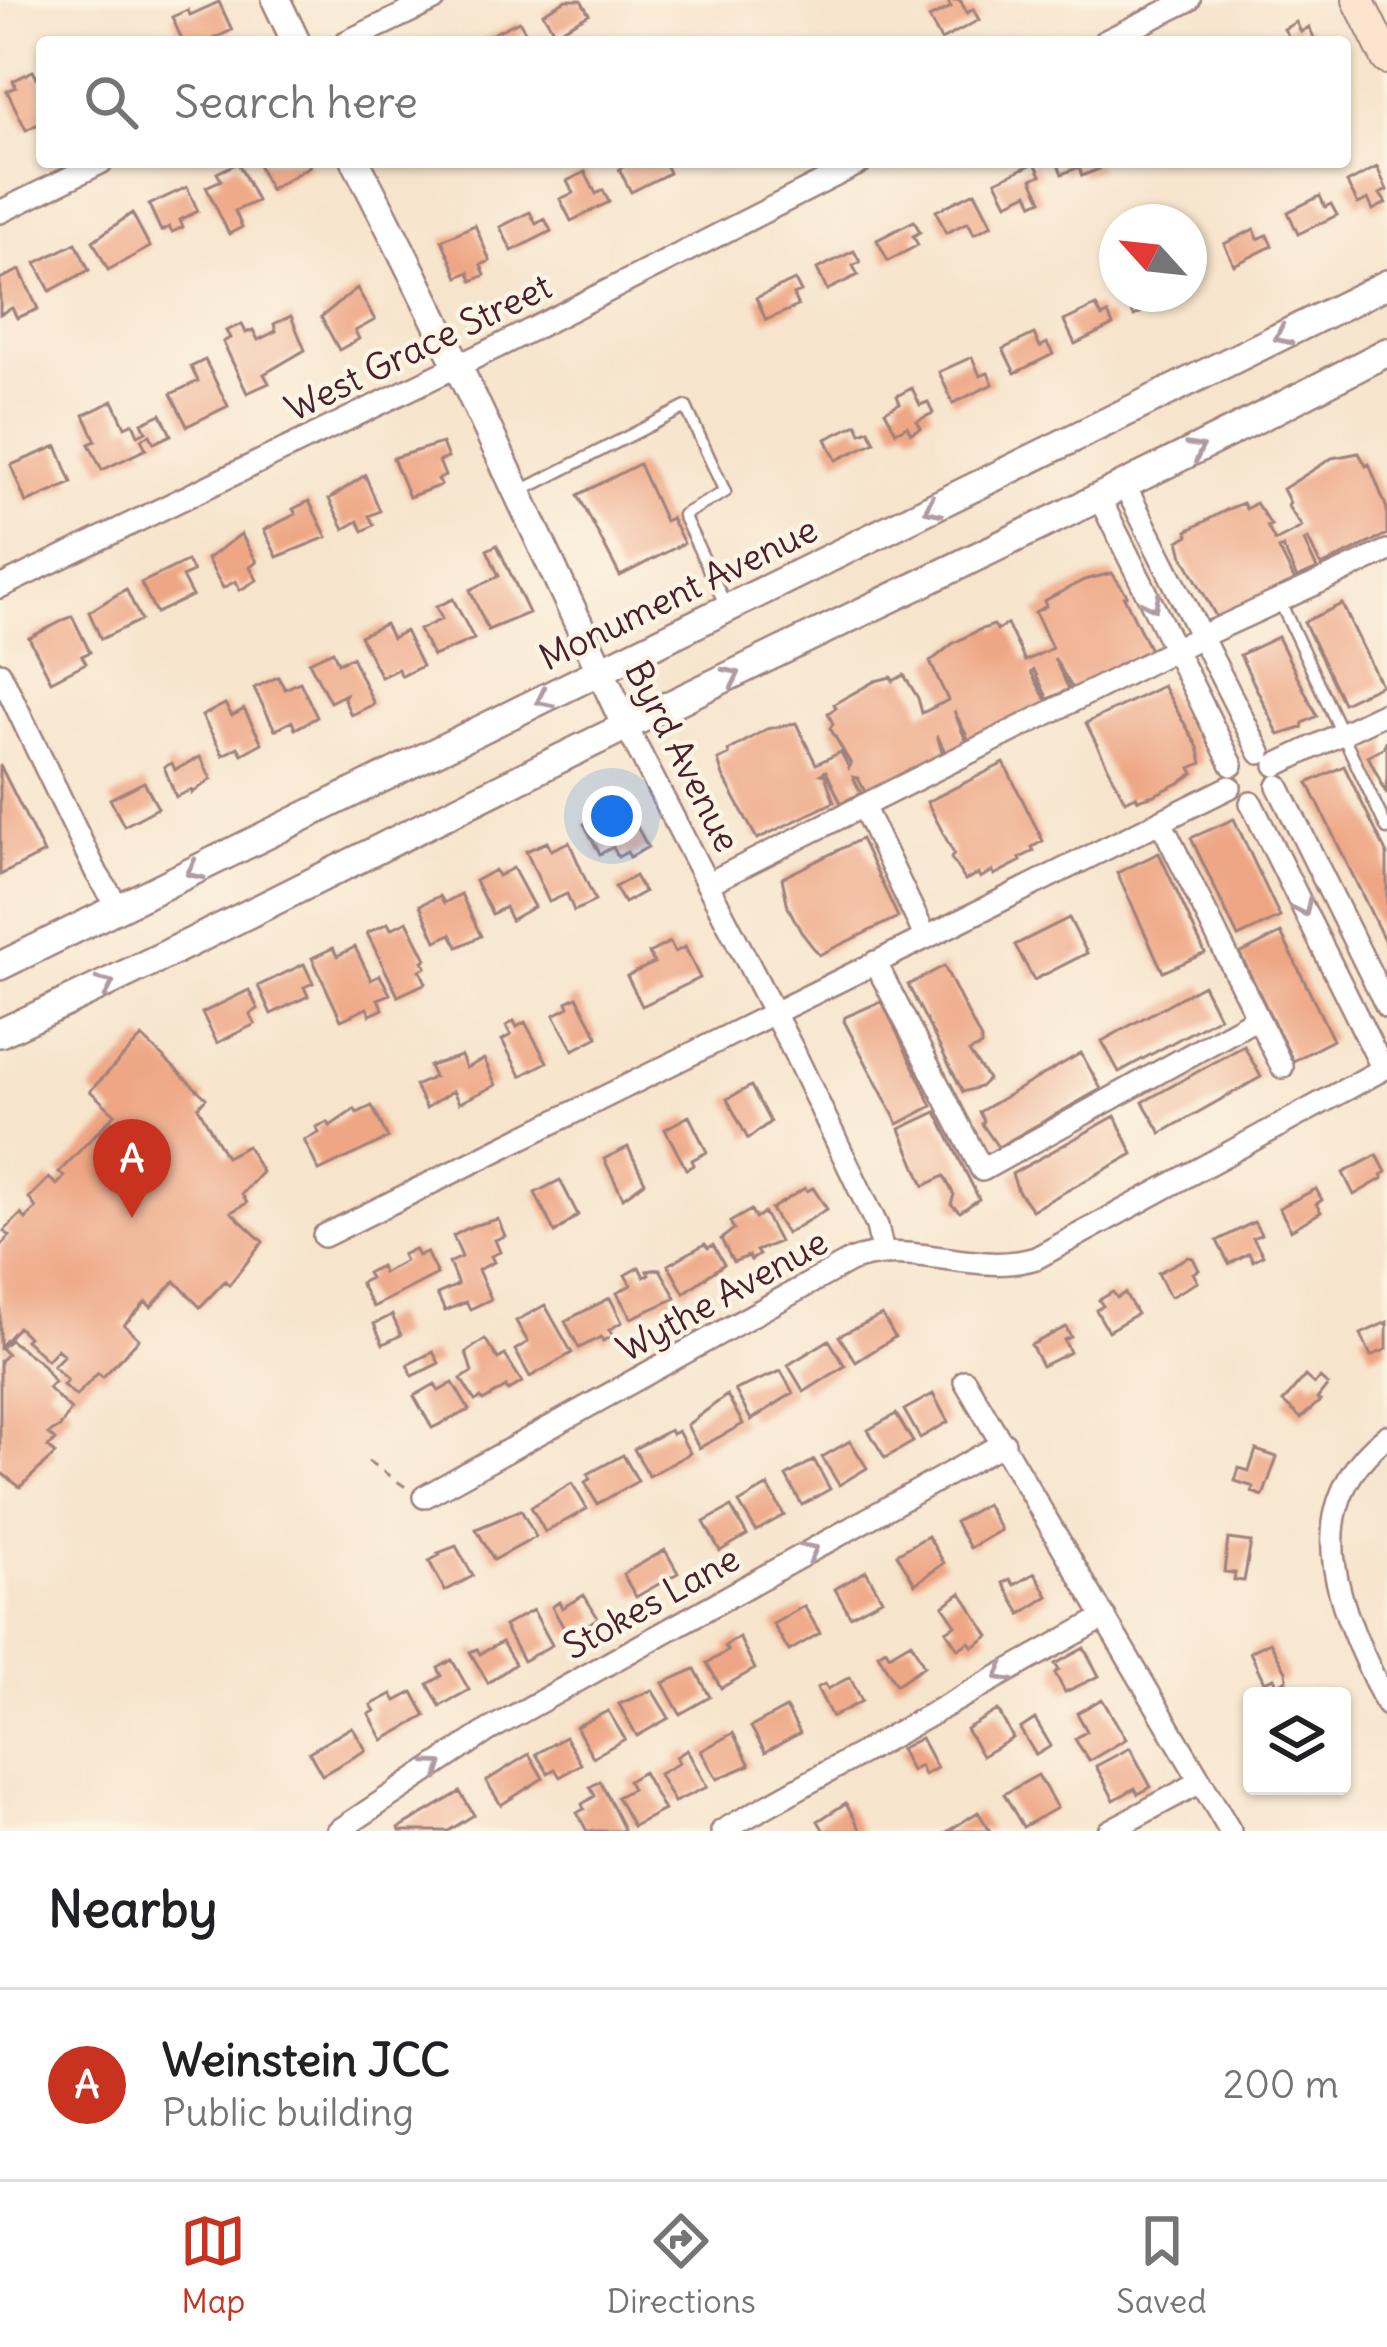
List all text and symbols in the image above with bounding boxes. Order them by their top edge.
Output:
search box [36,36,1351,168]
icon: search [78,69,144,135]
text: Search here [174,74,418,130]
north arrow [1099,204,1207,312]
street label: West Grace Street [278,264,559,431]
one-way arrow [1273,322,1294,345]
one-way arrow [1183,441,1204,464]
one-way arrow [923,494,944,517]
street label: Monument Avenue [532,507,825,680]
one-way arrow [1138,591,1161,613]
street label: Byrd Avenue [615,653,750,859]
one-way arrow [720,667,741,690]
one-way arrow [535,684,557,707]
your location [582,786,642,846]
one-way arrow [185,856,207,879]
one-way arrow [1289,896,1313,917]
one-way arrow [94,975,115,999]
pin: A [93,1119,171,1218]
street label: Wythe Avenue [609,1219,835,1372]
street label: Stokes Lane [555,1536,747,1669]
one-way arrow [797,1542,819,1565]
one-way arrow [995,1660,1016,1683]
map controls [1243,1687,1351,1795]
button: layers [1243,1687,1351,1795]
one-way arrow [422,1759,444,1781]
text: Nearby [48,1877,217,1941]
text: Weinstein JCC [162,2032,450,2088]
text: A [74,2060,100,2109]
text: 200 m [1223,2060,1339,2109]
text: Public building [162,2088,414,2137]
tab: Map [180,2208,246,2322]
tab: Directions [607,2208,756,2322]
tab: Saved [1116,2208,1207,2322]

